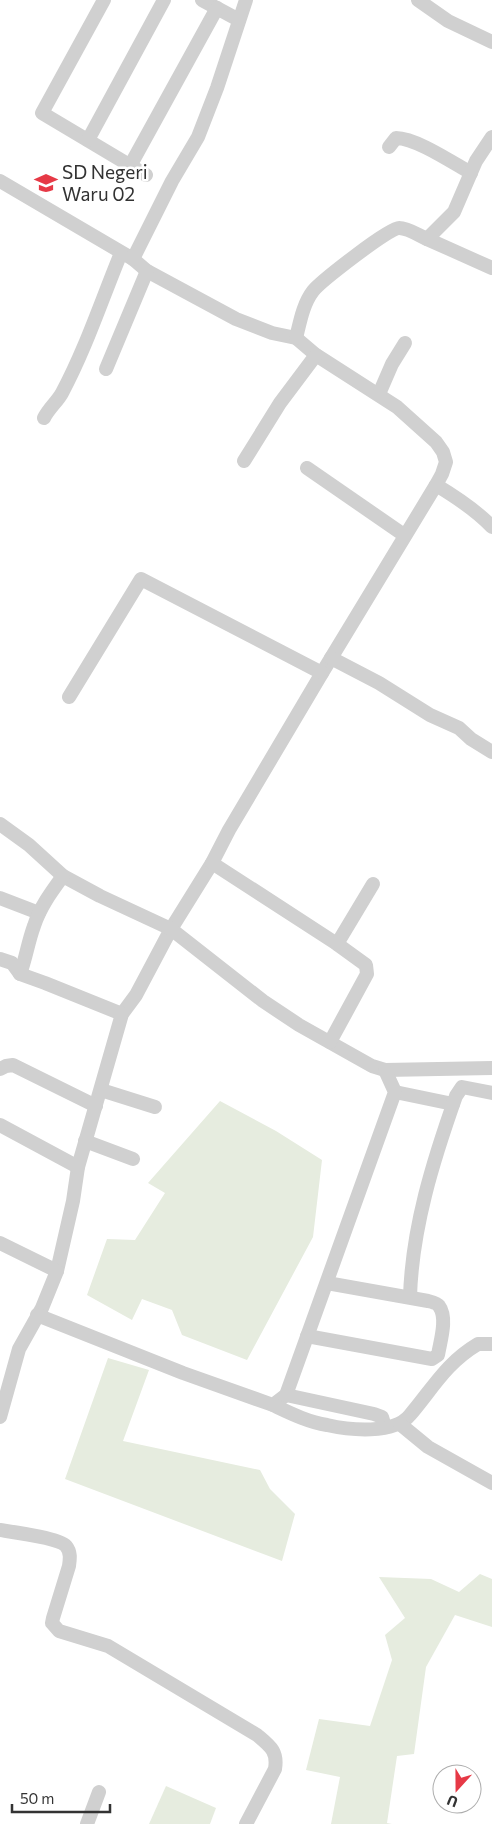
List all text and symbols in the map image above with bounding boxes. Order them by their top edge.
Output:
place label: SD Negeri Waru 02 [62,160,148,205]
school or university icon: SD Negeri Waru 02 [33,170,59,196]
north arrow [432,1764,482,1814]
scale bar [12,1782,110,1814]
text: 50 m [20,1789,54,1807]
text: U [444,1792,460,1811]

